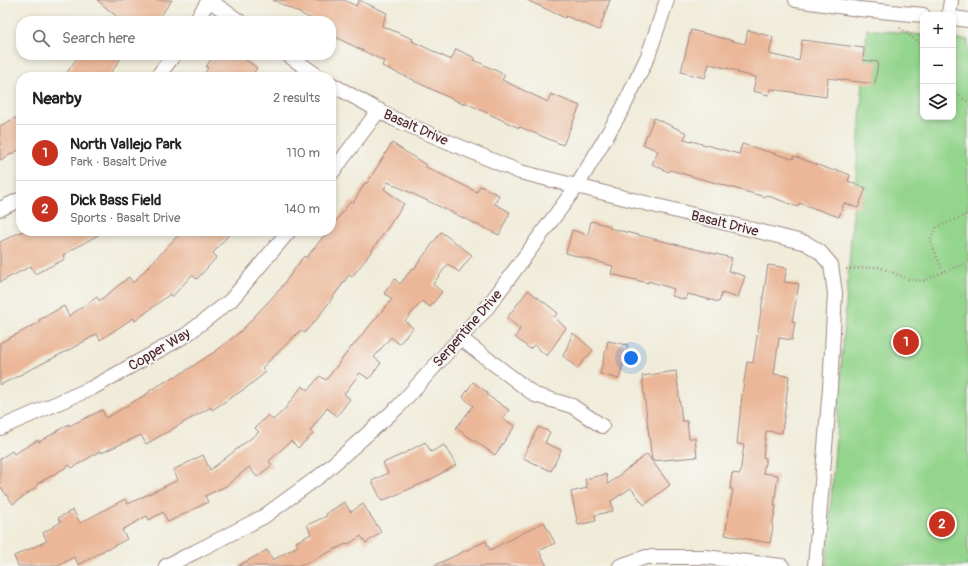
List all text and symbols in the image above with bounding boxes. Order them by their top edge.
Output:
map controls [920,12,956,120]
button: + [920,12,956,48]
search box [16,16,336,60]
icon: search [30,27,52,49]
text: Search here [62,29,135,48]
button: − [920,48,956,84]
button: layers [920,84,956,120]
text: Nearby [32,88,81,109]
text: 2 results [273,90,320,106]
street label: Basalt Drive [381,106,451,149]
text: North Vallejo Park [70,135,181,154]
text: 1 [42,145,48,161]
text: 110 m [287,145,320,161]
text: Park · Basalt Drive [70,154,167,170]
text: Dick Bass Field [70,191,161,210]
text: 2 [41,201,49,217]
text: 140 m [284,201,320,217]
street label: Basalt Drive [689,207,761,240]
text: Sports · Basalt Drive [70,210,180,226]
street label: Serpentine Drive [429,286,506,370]
street label: Copper Way [125,324,193,374]
pin: 1 [893,327,919,357]
your location [621,348,641,368]
pin: 2 [929,509,955,539]

